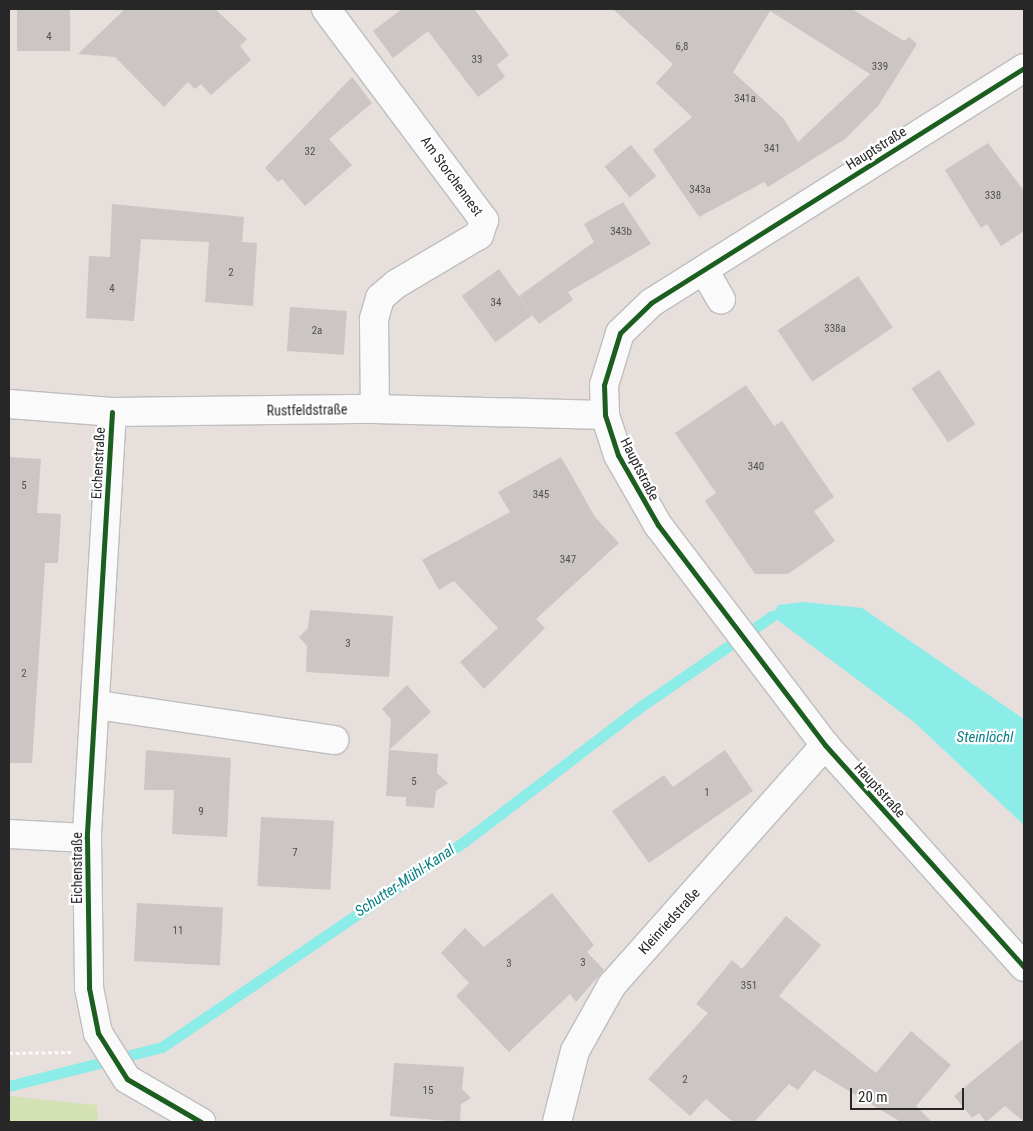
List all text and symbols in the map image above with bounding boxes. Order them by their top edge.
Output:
house number: 4 [46,30,52,44]
house number: 6,8 [675,40,689,54]
house number: 33 [472,53,482,67]
house number: 339 [872,60,888,74]
house number: 341a [734,92,756,106]
street label: Hauptstraße [843,123,909,173]
street label: Am Storchennest [417,133,487,219]
house number: 341 [764,142,780,156]
house number: 32 [305,145,315,159]
house number: 343a [689,183,711,197]
house number: 338 [985,189,1001,203]
house number: 343b [610,225,632,239]
house number: 2 [228,266,234,280]
house number: 4 [109,282,115,296]
house number: 34 [491,296,501,310]
house number: 338a [824,322,846,336]
house number: 2a [312,324,322,338]
street label: Rustfeldstraße [266,401,348,419]
street label: Eichenstraße [88,427,108,499]
street label: Hauptstraße [617,435,663,503]
house number: 340 [748,460,764,474]
house number: 5 [21,479,27,493]
house number: 345 [533,488,549,502]
house number: 347 [560,553,576,567]
house number: 3 [345,637,351,651]
house number: 2 [21,667,27,681]
water label: Steinlöchl [957,729,1013,747]
street label: Hauptstraße [851,759,909,821]
house number: 5 [411,775,417,789]
house number: 1 [704,786,710,800]
house number: 9 [198,805,204,819]
street label: Eichenstraße [69,832,85,904]
water label: Schutter-Mühl-Kanal [352,841,458,921]
house number: 7 [292,846,298,860]
street label: Kleinriedstraße [635,884,703,958]
house number: 11 [173,924,183,938]
house number: 3 [580,956,586,970]
house number: 3 [506,957,512,971]
house number: 351 [741,979,757,993]
house number: 2 [682,1073,688,1087]
scale bar [853,1078,967,1110]
house number: 15 [423,1084,433,1098]
text: 20 m [858,1088,888,1106]

